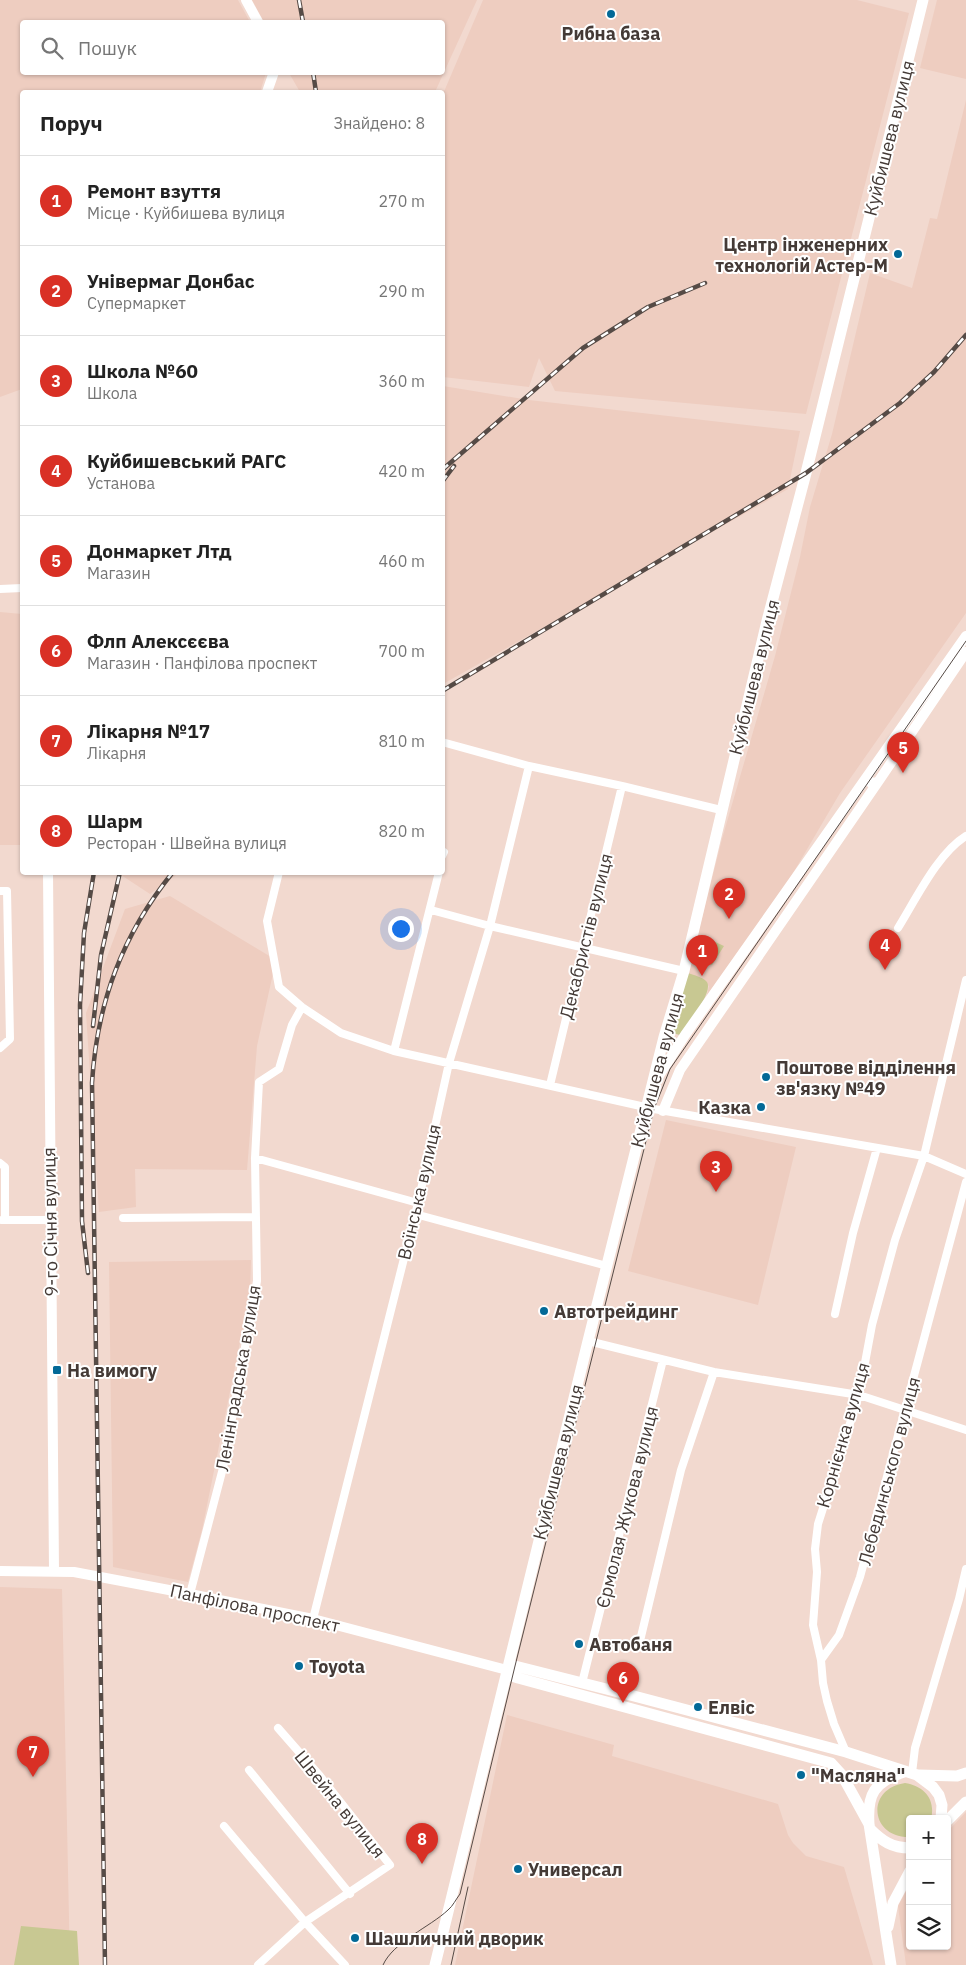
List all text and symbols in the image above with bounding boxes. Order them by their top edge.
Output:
marker: Рибна база [605,8,617,20]
search box [20,20,445,75]
place label: Рибна база [562,22,660,45]
icon: search [38,34,66,62]
text: Пошук [78,36,137,60]
street label: Куйбишева вулиця [859,58,919,218]
text: Поруч [40,109,103,137]
text: Знайдено: 8 [333,113,425,133]
text: Ремонт взуття [87,179,221,203]
text: 1 [51,191,61,211]
text: 270 m [378,191,425,211]
text: Місце · Куйбишева вулиця [87,203,285,223]
place label: Центр інженерних технологій Астер-М [715,233,888,277]
marker: Центр інженерних технологій Астер-М [892,248,904,260]
text: Універмаг Донбас [87,269,255,293]
text: 2 [51,281,61,301]
text: 290 m [378,281,425,301]
text: Супермаркет [87,293,186,313]
text: Школа №60 [87,359,198,383]
text: 3 [51,371,61,391]
text: 360 m [378,371,425,391]
text: Школа [87,383,137,403]
text: Куйбишевський РАГС [87,449,286,473]
text: 4 [51,461,61,481]
text: 420 m [378,461,425,481]
text: Установа [87,473,155,493]
text: Донмаркет Лтд [87,539,232,563]
text: 5 [51,551,61,571]
text: 460 m [378,551,425,571]
text: Магазин [87,563,151,583]
street label: Куйбишева вулиця [724,597,784,757]
text: Флп Алексєєва [87,629,229,653]
text: 6 [51,641,61,661]
text: 700 m [378,641,425,661]
text: Магазин · Панфілова проспект [87,653,317,673]
text: Лікарня №17 [87,719,210,743]
text: 7 [51,731,61,751]
text: 810 m [378,731,425,751]
pin: 5 [887,732,919,773]
text: Лікарня [87,743,146,763]
text: Шарм [87,809,143,833]
text: 8 [51,821,61,841]
text: 820 m [378,821,425,841]
text: Ресторан · Швейна вулиця [87,833,287,853]
street label: Декабристів вулиця [554,851,618,1021]
pin: 2 [713,878,745,919]
your location [388,916,414,942]
pin: 4 [869,929,901,970]
pin: 1 [686,935,718,976]
street label: Куйбишева вулиця [625,990,689,1150]
place label: Поштове відділення зв'язку №49 [776,1056,956,1100]
marker: Поштове відділення зв'язку №49 [760,1071,772,1083]
place label: Казка [698,1096,751,1119]
marker: Казка [755,1101,767,1113]
street label: Воїнська вулиця [392,1122,446,1262]
street label: 9-го Січня вулиця [37,1147,63,1297]
pin: 3 [700,1151,732,1192]
street label: Ленінградська вулиця [210,1283,266,1473]
place label: Автотрейдинг [554,1300,678,1323]
marker: Автотрейдинг [538,1305,550,1317]
place label: На вимогу [67,1359,157,1382]
street label: Корнієнка вулиця [811,1360,875,1510]
marker: На вимогу [51,1364,63,1376]
street label: Лебединського вулиця [853,1374,925,1568]
street label: Куйбишева вулиця [528,1382,588,1542]
street label: Єрмолая Жукова вулиця [591,1404,663,1610]
street label: Панфілова проспект [168,1579,343,1637]
place label: Автобаня [589,1633,673,1656]
marker: Автобаня [573,1638,585,1650]
place label: Toyota [309,1655,365,1678]
marker: Toyota [293,1660,305,1672]
pin: 6 [607,1662,639,1703]
place label: Елвіс [708,1696,755,1719]
marker: Елвіс [692,1701,704,1713]
pin: 7 [17,1736,49,1777]
street label: Швейна вулиця [290,1745,390,1863]
place label: "Масляна" [811,1764,905,1787]
marker: "Масляна" [795,1769,807,1781]
map controls [906,1815,951,1950]
button: + [906,1815,951,1860]
pin: 8 [406,1823,438,1864]
place label: Универсал [528,1858,622,1881]
button: − [906,1860,951,1905]
marker: Универсал [512,1863,524,1875]
button: layers [906,1905,951,1950]
place label: Шашличний дворик [365,1927,544,1950]
marker: Шашличний дворик [349,1932,361,1944]

